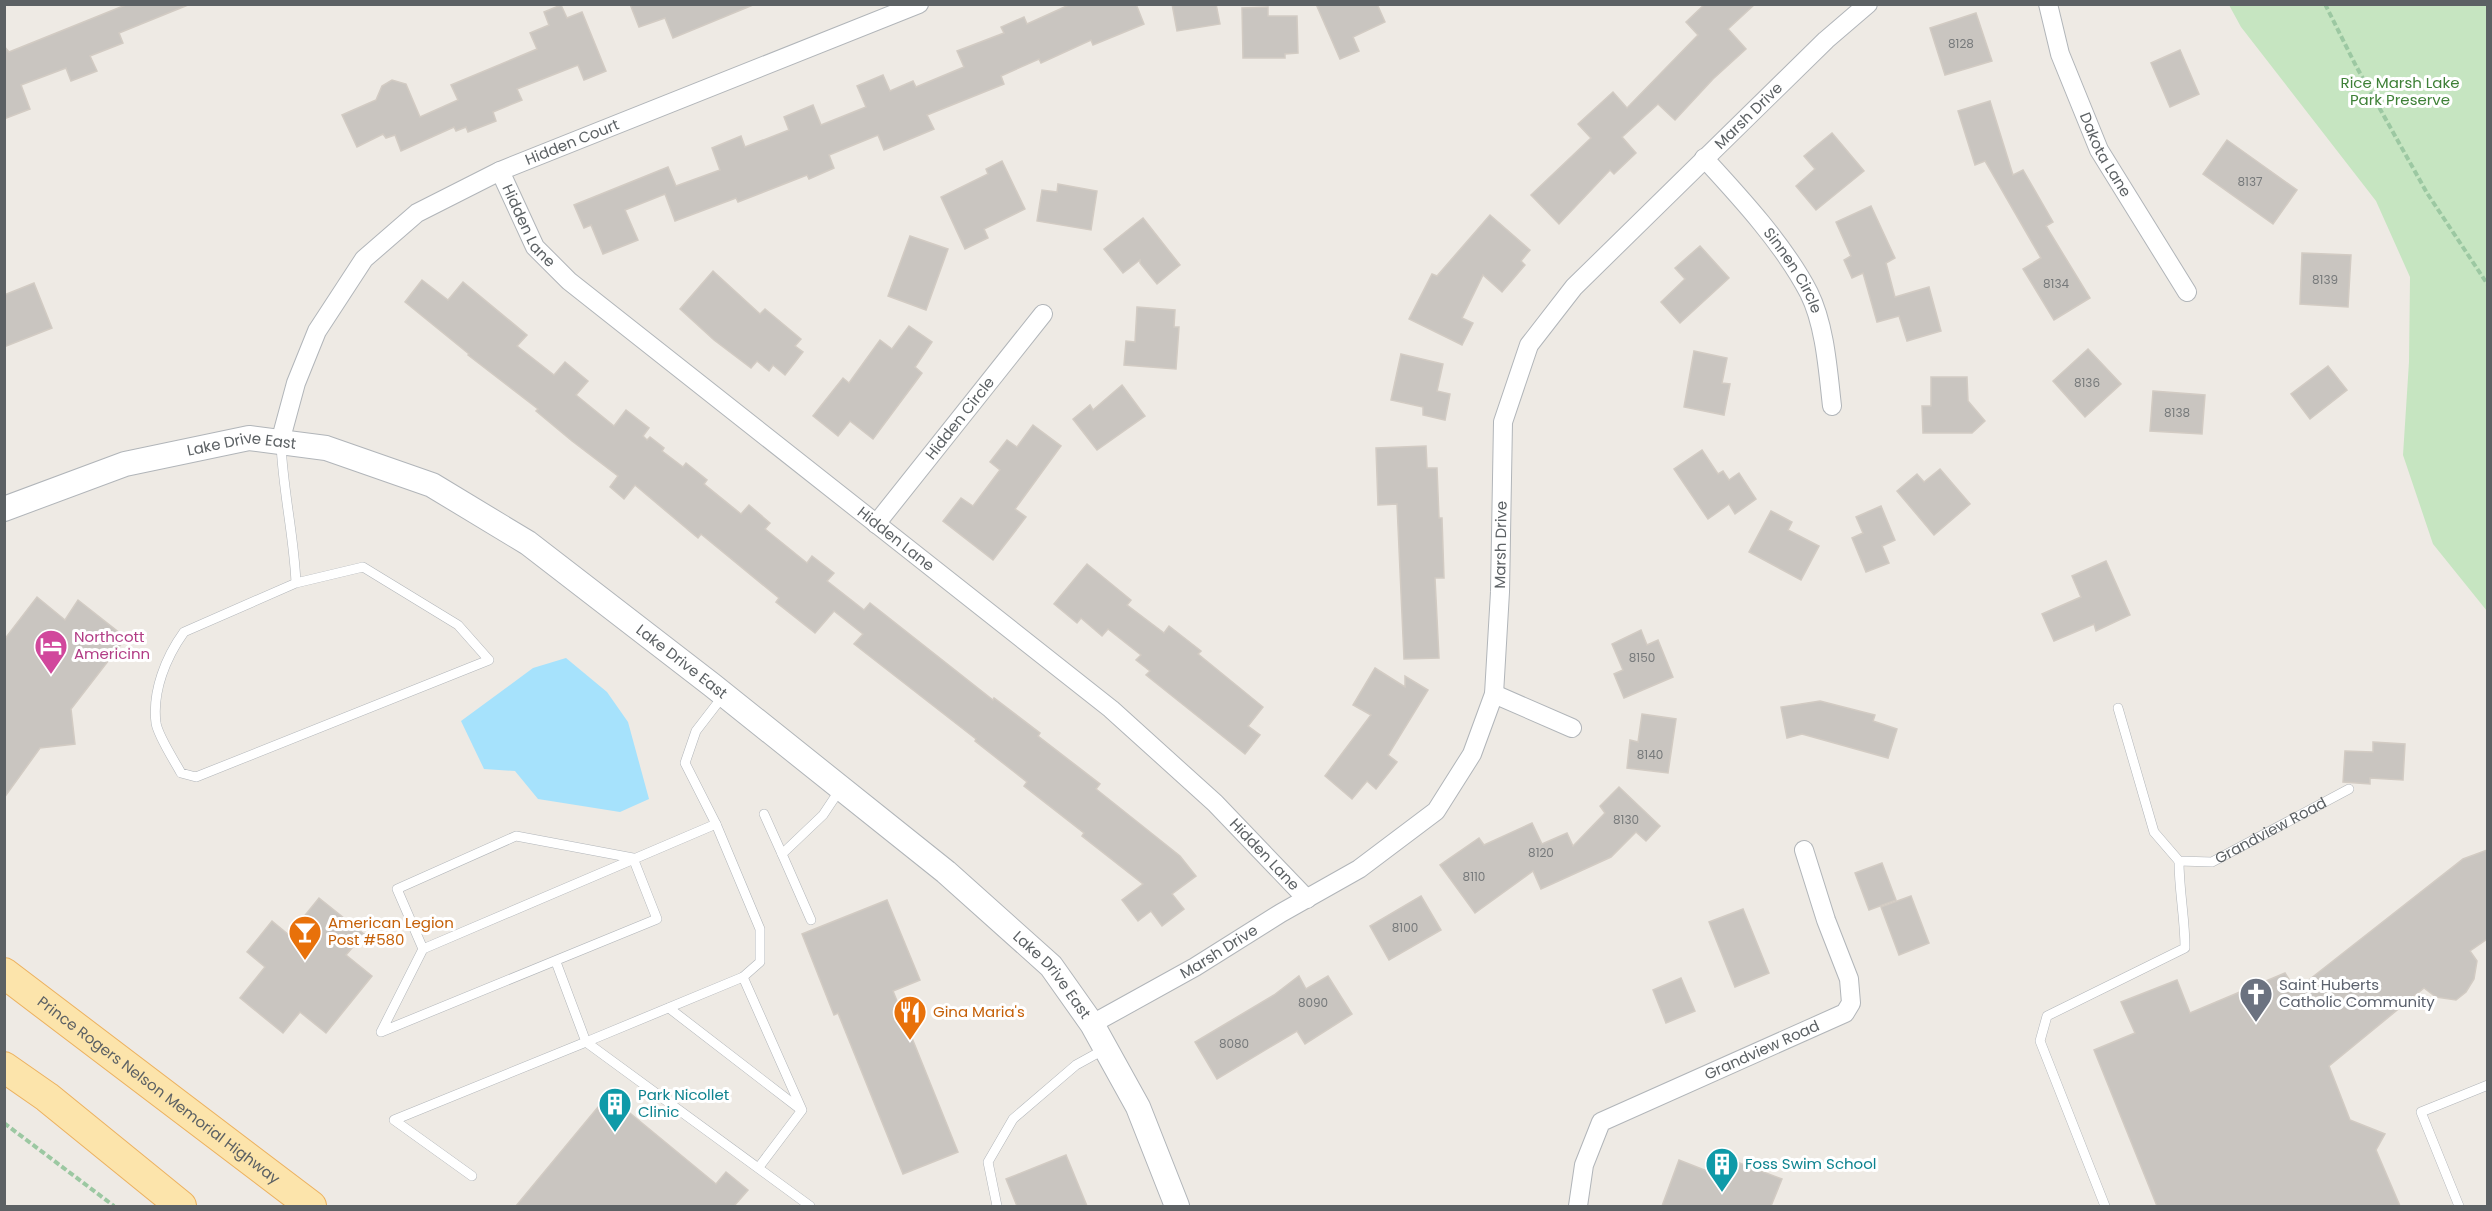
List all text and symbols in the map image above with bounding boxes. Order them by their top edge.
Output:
house number: 8128 [1948,35,1974,52]
park label: Rice Marsh Lake Park Preserve [2341,72,2459,110]
street label: Marsh Drive [1710,77,1787,154]
street label: Dakota Lane [2075,109,2137,201]
street label: Hidden Court [522,114,622,170]
house number: 8137 [2237,173,2263,190]
street label: Hidden Lane [497,181,560,272]
street label: Sinnen Circle [1759,223,1827,316]
house number: 8139 [2312,271,2338,288]
house number: 8134 [2043,275,2069,292]
street label: Hidden Circle [920,372,999,464]
house number: 8136 [2074,374,2100,391]
house number: 8138 [2164,404,2190,421]
street label: Lake Drive East [185,427,297,461]
street label: Marsh Drive [1489,501,1512,589]
street label: Hidden Lane [853,502,939,576]
street label: Lake Drive East [632,619,732,703]
place label: Northcott Americinn [74,626,150,664]
hotel icon: Northcott Americinn [33,628,69,675]
house number: 8150 [1629,649,1655,666]
house number: 8140 [1637,746,1663,763]
street label: Grandview Road [2211,792,2330,869]
house number: 8130 [1613,811,1639,828]
street label: Hidden Lane [1225,813,1305,895]
house number: 8120 [1528,844,1554,861]
house number: 8110 [1463,868,1485,885]
place label: American Legion Post #580 [328,912,454,950]
bar icon: American Legion Post #580 [287,914,323,961]
street label: Marsh Drive [1176,919,1261,983]
house number: 8100 [1392,919,1418,936]
street label: Lake Drive East [1009,926,1096,1023]
place label: Saint Huberts Catholic Community [2279,974,2435,1012]
church icon: Saint Huberts Catholic Community [2238,976,2274,1023]
street label: Prince Rogers Nelson Memorial Highway [33,991,285,1189]
restaurant icon: Gina Maria's [892,994,928,1041]
house number: 8090 [1298,994,1328,1011]
place label: Gina Maria's [933,1001,1025,1022]
street label: Grandview Road [1701,1015,1823,1084]
house number: 8080 [1219,1035,1249,1052]
place label: Park Nicollet Clinic [638,1084,729,1122]
building icon: Park Nicollet Clinic [597,1086,633,1133]
building icon: Foss Swim School [1704,1146,1740,1193]
place label: Foss Swim School [1745,1153,1876,1174]

